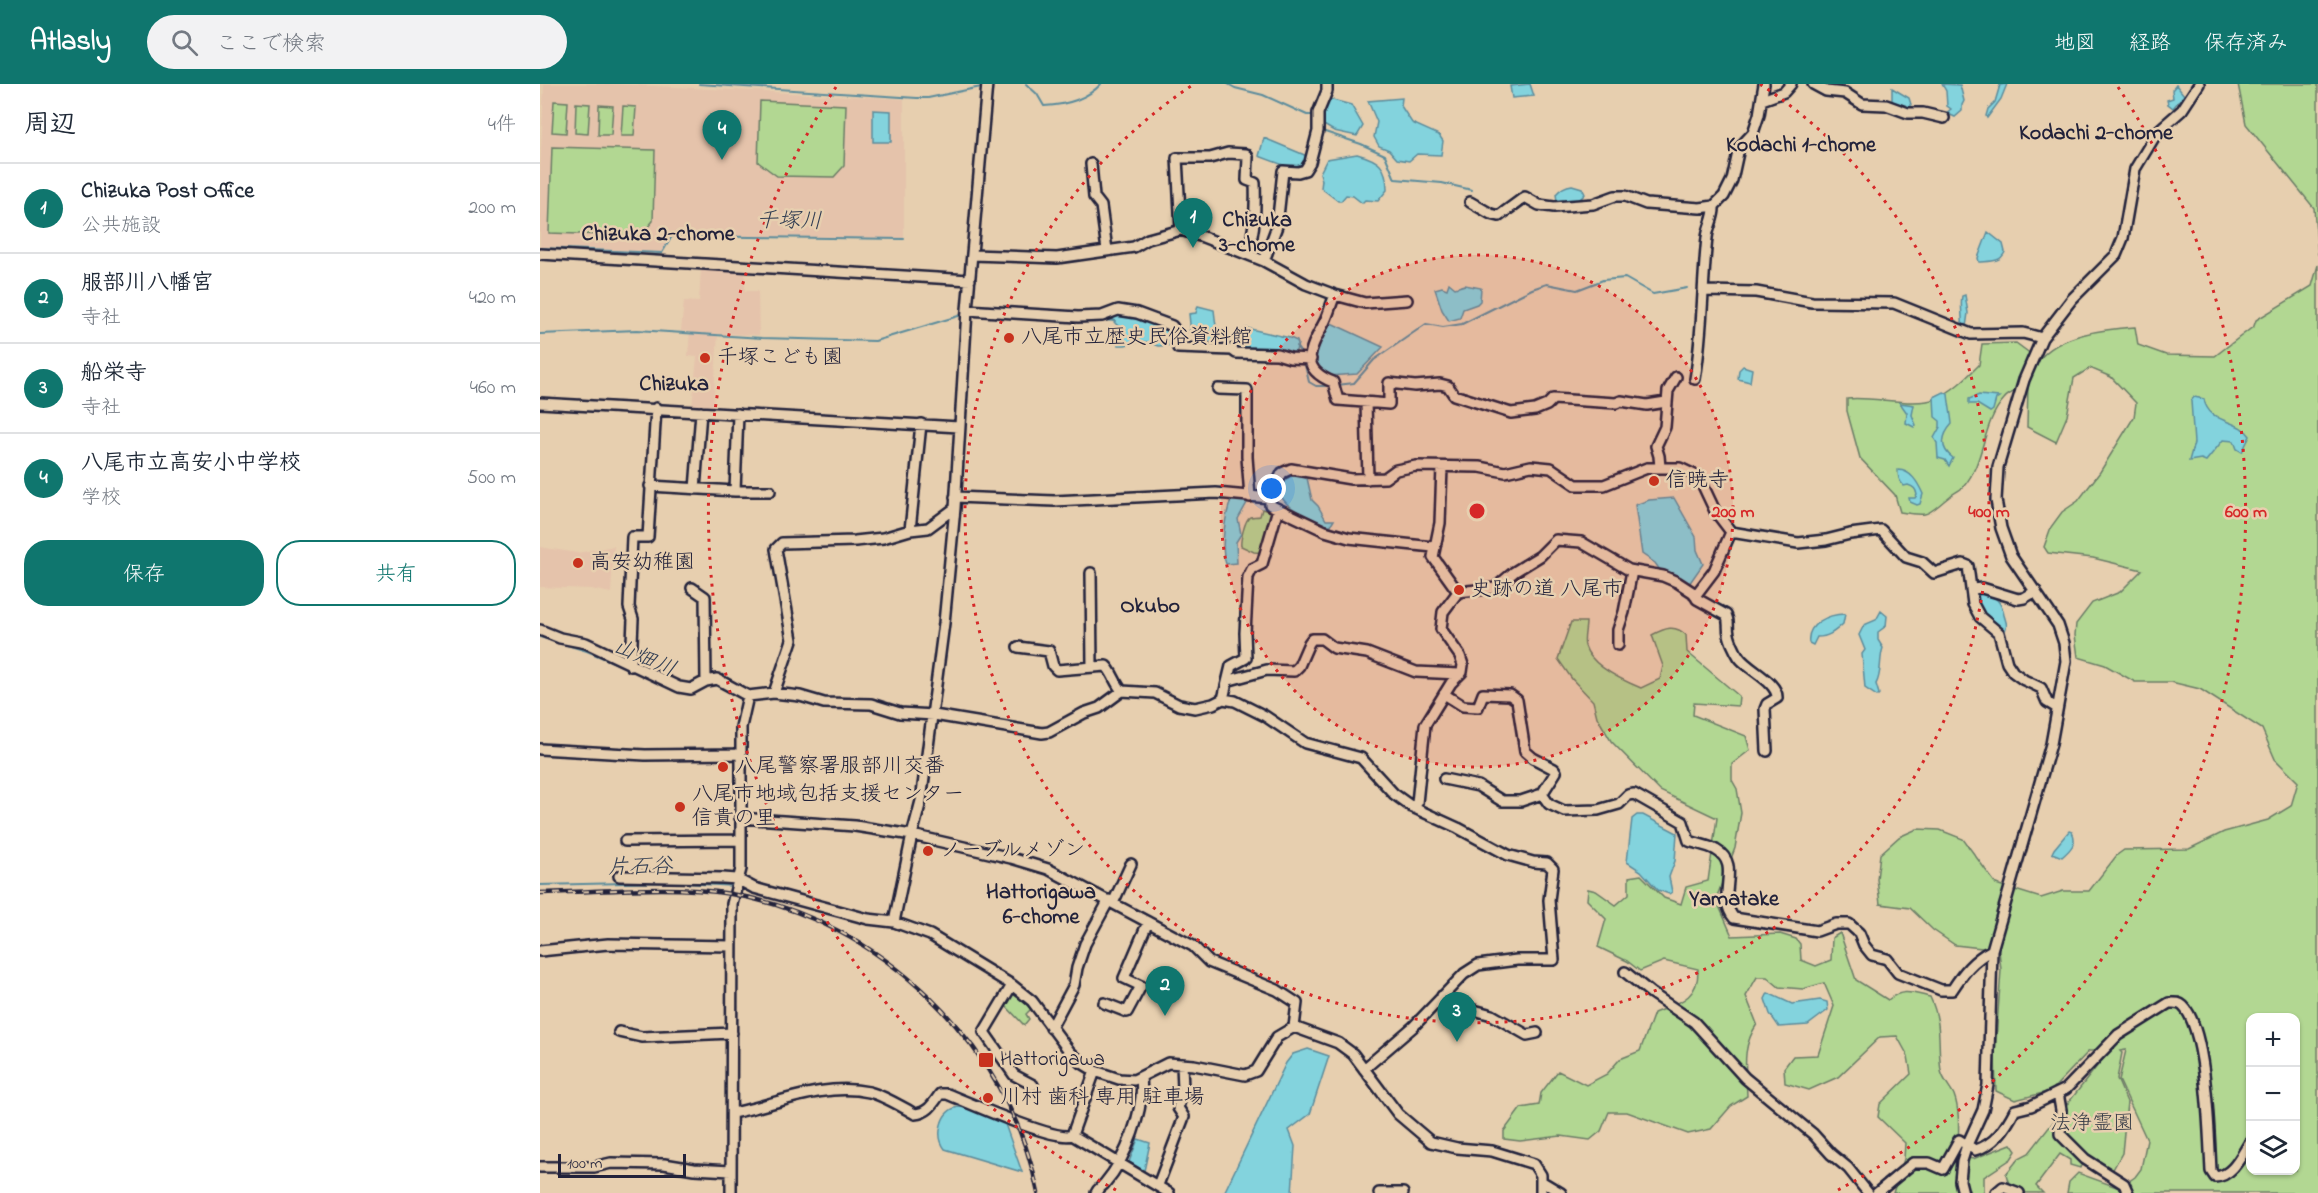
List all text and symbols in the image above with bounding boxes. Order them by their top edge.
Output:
search box [147,15,567,69]
text: Atlasly [30,22,111,63]
icon: search [168,26,201,59]
text: ここで検索 [216,29,326,61]
text: 地図 [2054,29,2096,59]
text: 経路 [2129,29,2171,59]
text: 保存済み [2204,29,2288,59]
text: 周辺 [24,107,76,145]
pin: 4 [702,110,741,160]
text: 4件 [488,111,516,140]
district label: Kodachi 2-chome [2019,118,2174,150]
district label: Kodachi 1-chome [1726,130,1877,162]
text: Chizuka Post Office [81,176,254,208]
text: 1 [40,194,47,223]
text: 200 m [468,194,516,223]
pin: 1 [1174,198,1212,248]
water label: 千塚川 [756,205,822,239]
district label: Chizuka 3-chome [1218,205,1296,262]
text: 公共施設 [81,212,161,241]
district label: Chizuka 2-chome [581,219,736,251]
text: 服部川八幡宮 [81,268,213,300]
text: 2 [39,284,48,313]
text: 420 m [469,284,516,313]
text: 寺社 [81,304,121,333]
place label: 八尾市立歴史民俗資料館 [1021,323,1252,353]
marker: 八尾市立歴史民俗資料館 [1002,331,1016,345]
place label: 千塚こども園 [717,343,843,373]
marker: 千塚こども園 [698,351,712,365]
text: 船栄寺 [81,358,147,390]
district label: Chizuka [639,369,709,401]
text: 3 [39,374,48,403]
text: 460 m [470,374,516,403]
text: 寺社 [81,394,121,423]
text: 八尾市立高安小中学校 [81,448,301,480]
text: 4 [39,464,48,493]
text: 500 m [467,464,516,493]
place label: 信暁寺 [1666,466,1729,496]
your location [1257,474,1286,503]
marker: 信暁寺 [1647,474,1661,488]
text: 学校 [81,484,121,513]
text: 200 m [1711,500,1755,526]
text: 400 m [1968,500,2010,526]
text: 600 m [2225,500,2267,526]
centre of rings [1467,501,1487,521]
button: 保存 [24,540,264,606]
button: 共有 [276,540,516,606]
place label: 高安幼稚園 [590,548,695,578]
marker: 高安幼稚園 [571,556,585,570]
place label: 史跡の道 八尾市 [1471,575,1623,605]
marker: 史跡の道 八尾市 [1452,583,1466,597]
district label: Okubo [1120,591,1180,623]
water label: 山畑川 [607,631,681,687]
place label: 八尾警察署服部川交番 [735,752,945,782]
marker: 八尾警察署服部川交番 [716,760,730,774]
place label: 八尾市地域包括支援センター 信貴の里 [692,780,964,834]
marker: 八尾市地域包括支援センター 信貴の里 [673,800,687,814]
place label: ノーブルメゾン [940,836,1085,866]
marker: ノーブルメゾン [921,844,935,858]
water label: 片石谷 [607,851,674,885]
district label: Hattorigawa 6-chome [986,877,1096,934]
district label: Yamatake [1688,884,1780,916]
pin: 2 [1146,966,1184,1016]
pin: 3 [1438,992,1476,1042]
map controls [2246,1013,2300,1175]
button: + [2246,1013,2300,1067]
place label: Hattorigawa [1000,1045,1105,1077]
marker: Hattorigawa [977,1051,995,1069]
button: − [2246,1067,2300,1121]
place label: 川村 歯科 専用 駐車場 [1000,1083,1205,1113]
marker: 川村 歯科 専用 駐車場 [981,1091,995,1105]
park label: 法浄霊園 [2050,1109,2134,1139]
button: layers [2246,1121,2300,1175]
scale bar [558,1151,686,1178]
text: 100 m [567,1152,602,1176]

